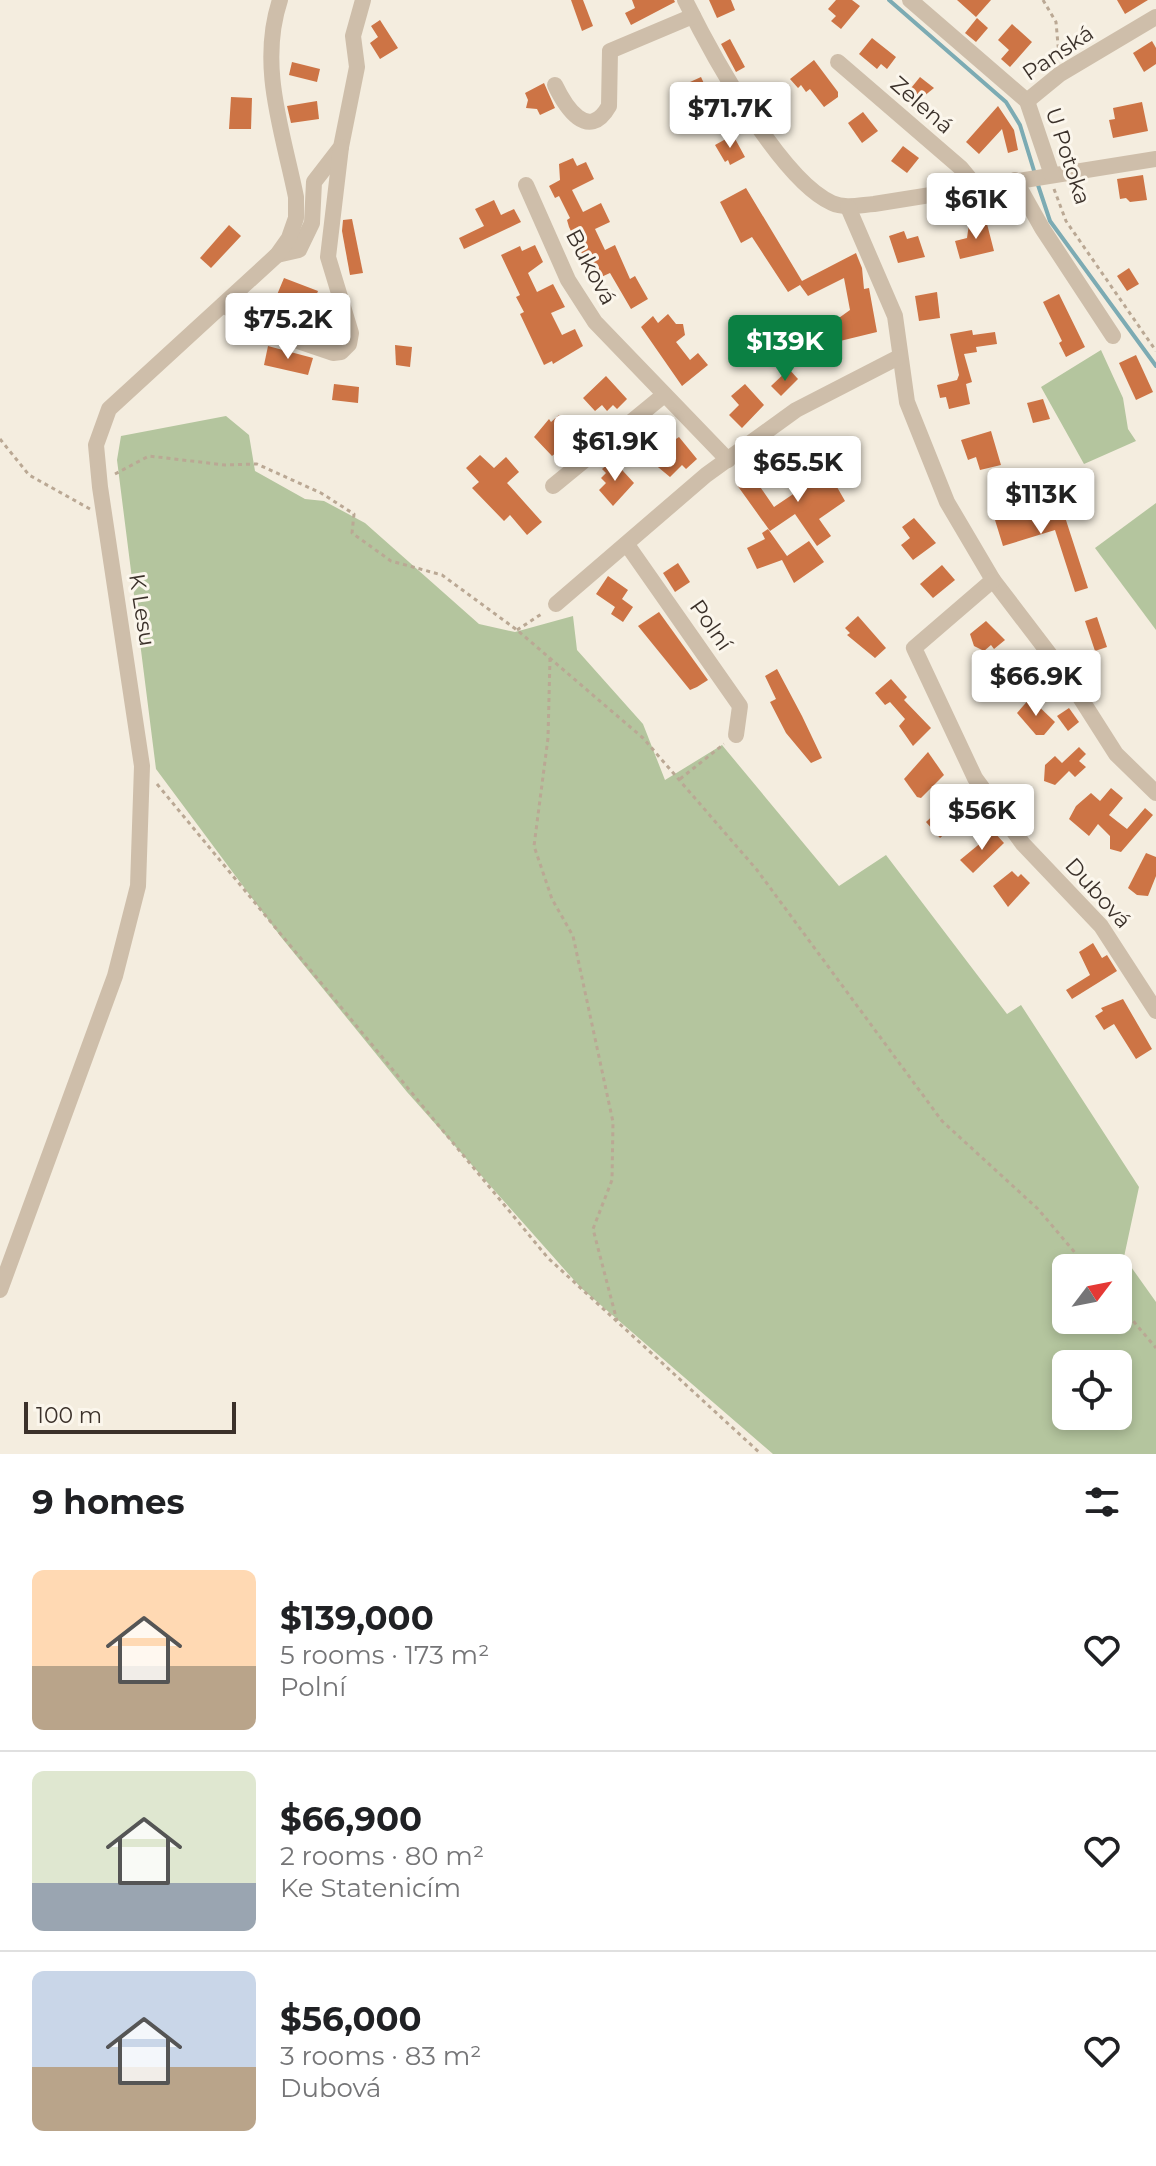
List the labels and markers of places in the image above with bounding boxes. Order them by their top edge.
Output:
pin: $71.7K [665,82,795,150]
pin: $61K [929,173,1023,241]
pin: $75.2K [223,293,353,361]
pin: $139K [729,315,841,383]
pin: $61.9K [550,415,680,483]
pin: $65.5K [733,436,863,504]
pin: $113K [985,468,1097,536]
pin: $66.9K [971,650,1101,718]
pin: $56K [935,784,1029,852]

